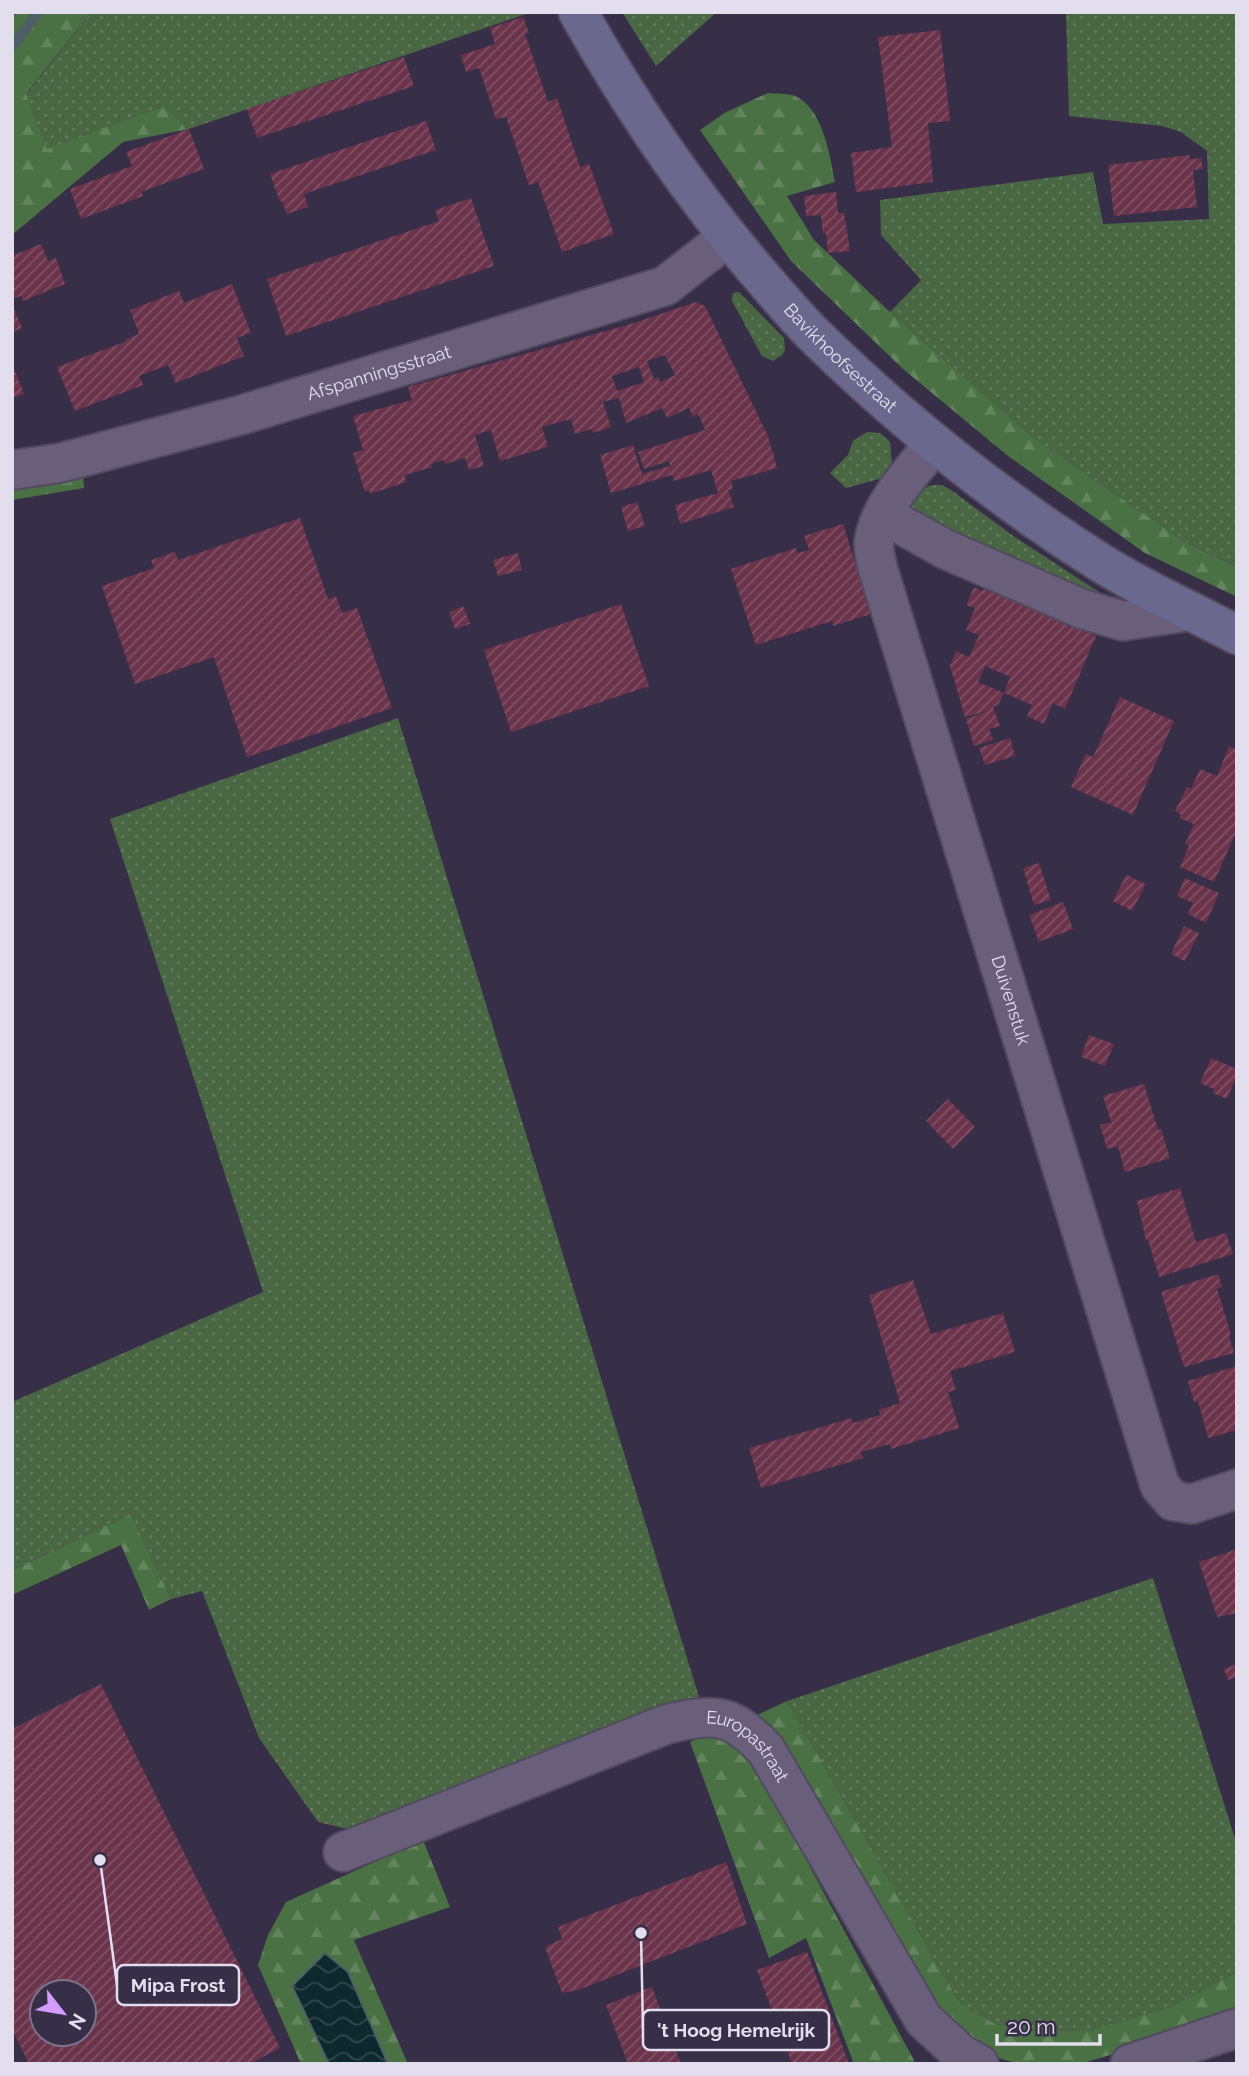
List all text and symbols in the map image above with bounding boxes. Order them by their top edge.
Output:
street label: Bavikhoofsestraat [780,299,901,416]
street label: Afspanningsstraat [304,341,453,404]
street label: Duivenstuk [987,953,1035,1048]
street label: Europastraat [706,1706,793,1786]
callout: Mipa Frost [117,1965,239,2005]
text: Mipa Frost [131,1974,226,1996]
north arrow [28,1978,98,2048]
scale bar [997,2002,1100,2046]
text: N [64,2010,91,2034]
callout: 't Hoog Hemelrijk [643,2010,829,2050]
text: 20 m [1007,2014,1055,2039]
text: 't Hoog Hemelrijk [657,2019,815,2041]

